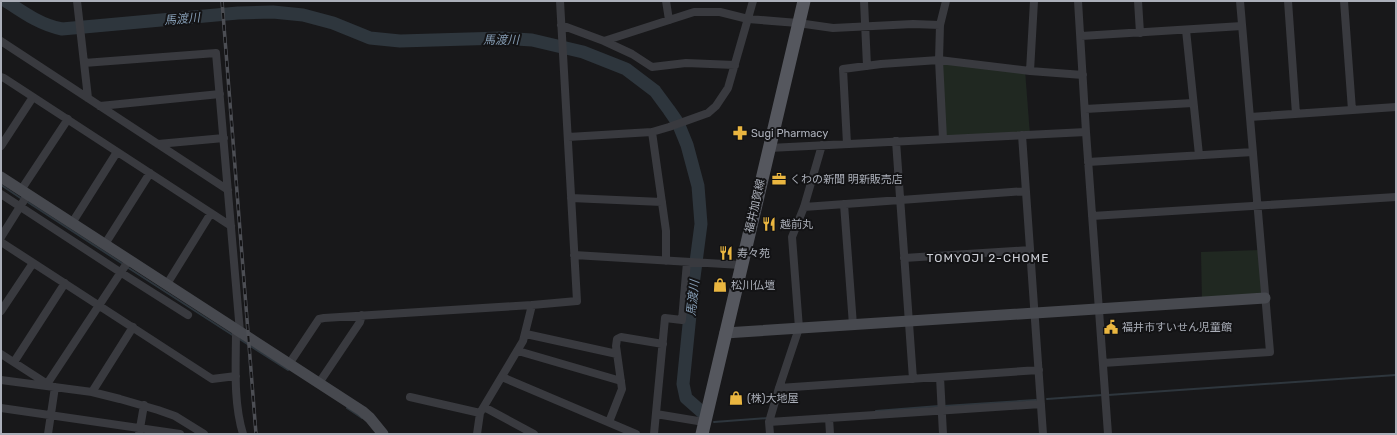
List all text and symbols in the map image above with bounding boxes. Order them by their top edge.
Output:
water label: 馬渡川 [163,10,203,28]
water label: 馬渡川 [483,33,521,47]
pharmacy icon: Sugi Pharmacy [732,125,748,141]
place label: Sugi Pharmacy [751,127,828,140]
office icon: くわの新聞 明新販売店 [771,171,787,187]
place label: くわの新聞 明新販売店 [790,173,903,186]
street label: 福井加賀線 [742,178,768,234]
restaurant icon: 越前丸 [761,216,777,232]
place label: 越前丸 [780,218,813,231]
restaurant icon: 寿々苑 [718,245,734,261]
place label: 寿々苑 [737,247,770,260]
district label: TOMYOJI 2-CHOME [927,251,1049,265]
water label: 馬渡川 [684,277,702,317]
shop icon: 松川仏壇 [712,277,728,293]
place label: 松川仏壇 [731,279,775,292]
public building icon: 福井市すいせん児童館 [1103,319,1119,335]
place label: 福井市すいせん児童館 [1122,321,1232,334]
shop icon: (株)大地屋 [728,390,744,406]
place label: (株)大地屋 [747,392,798,405]

